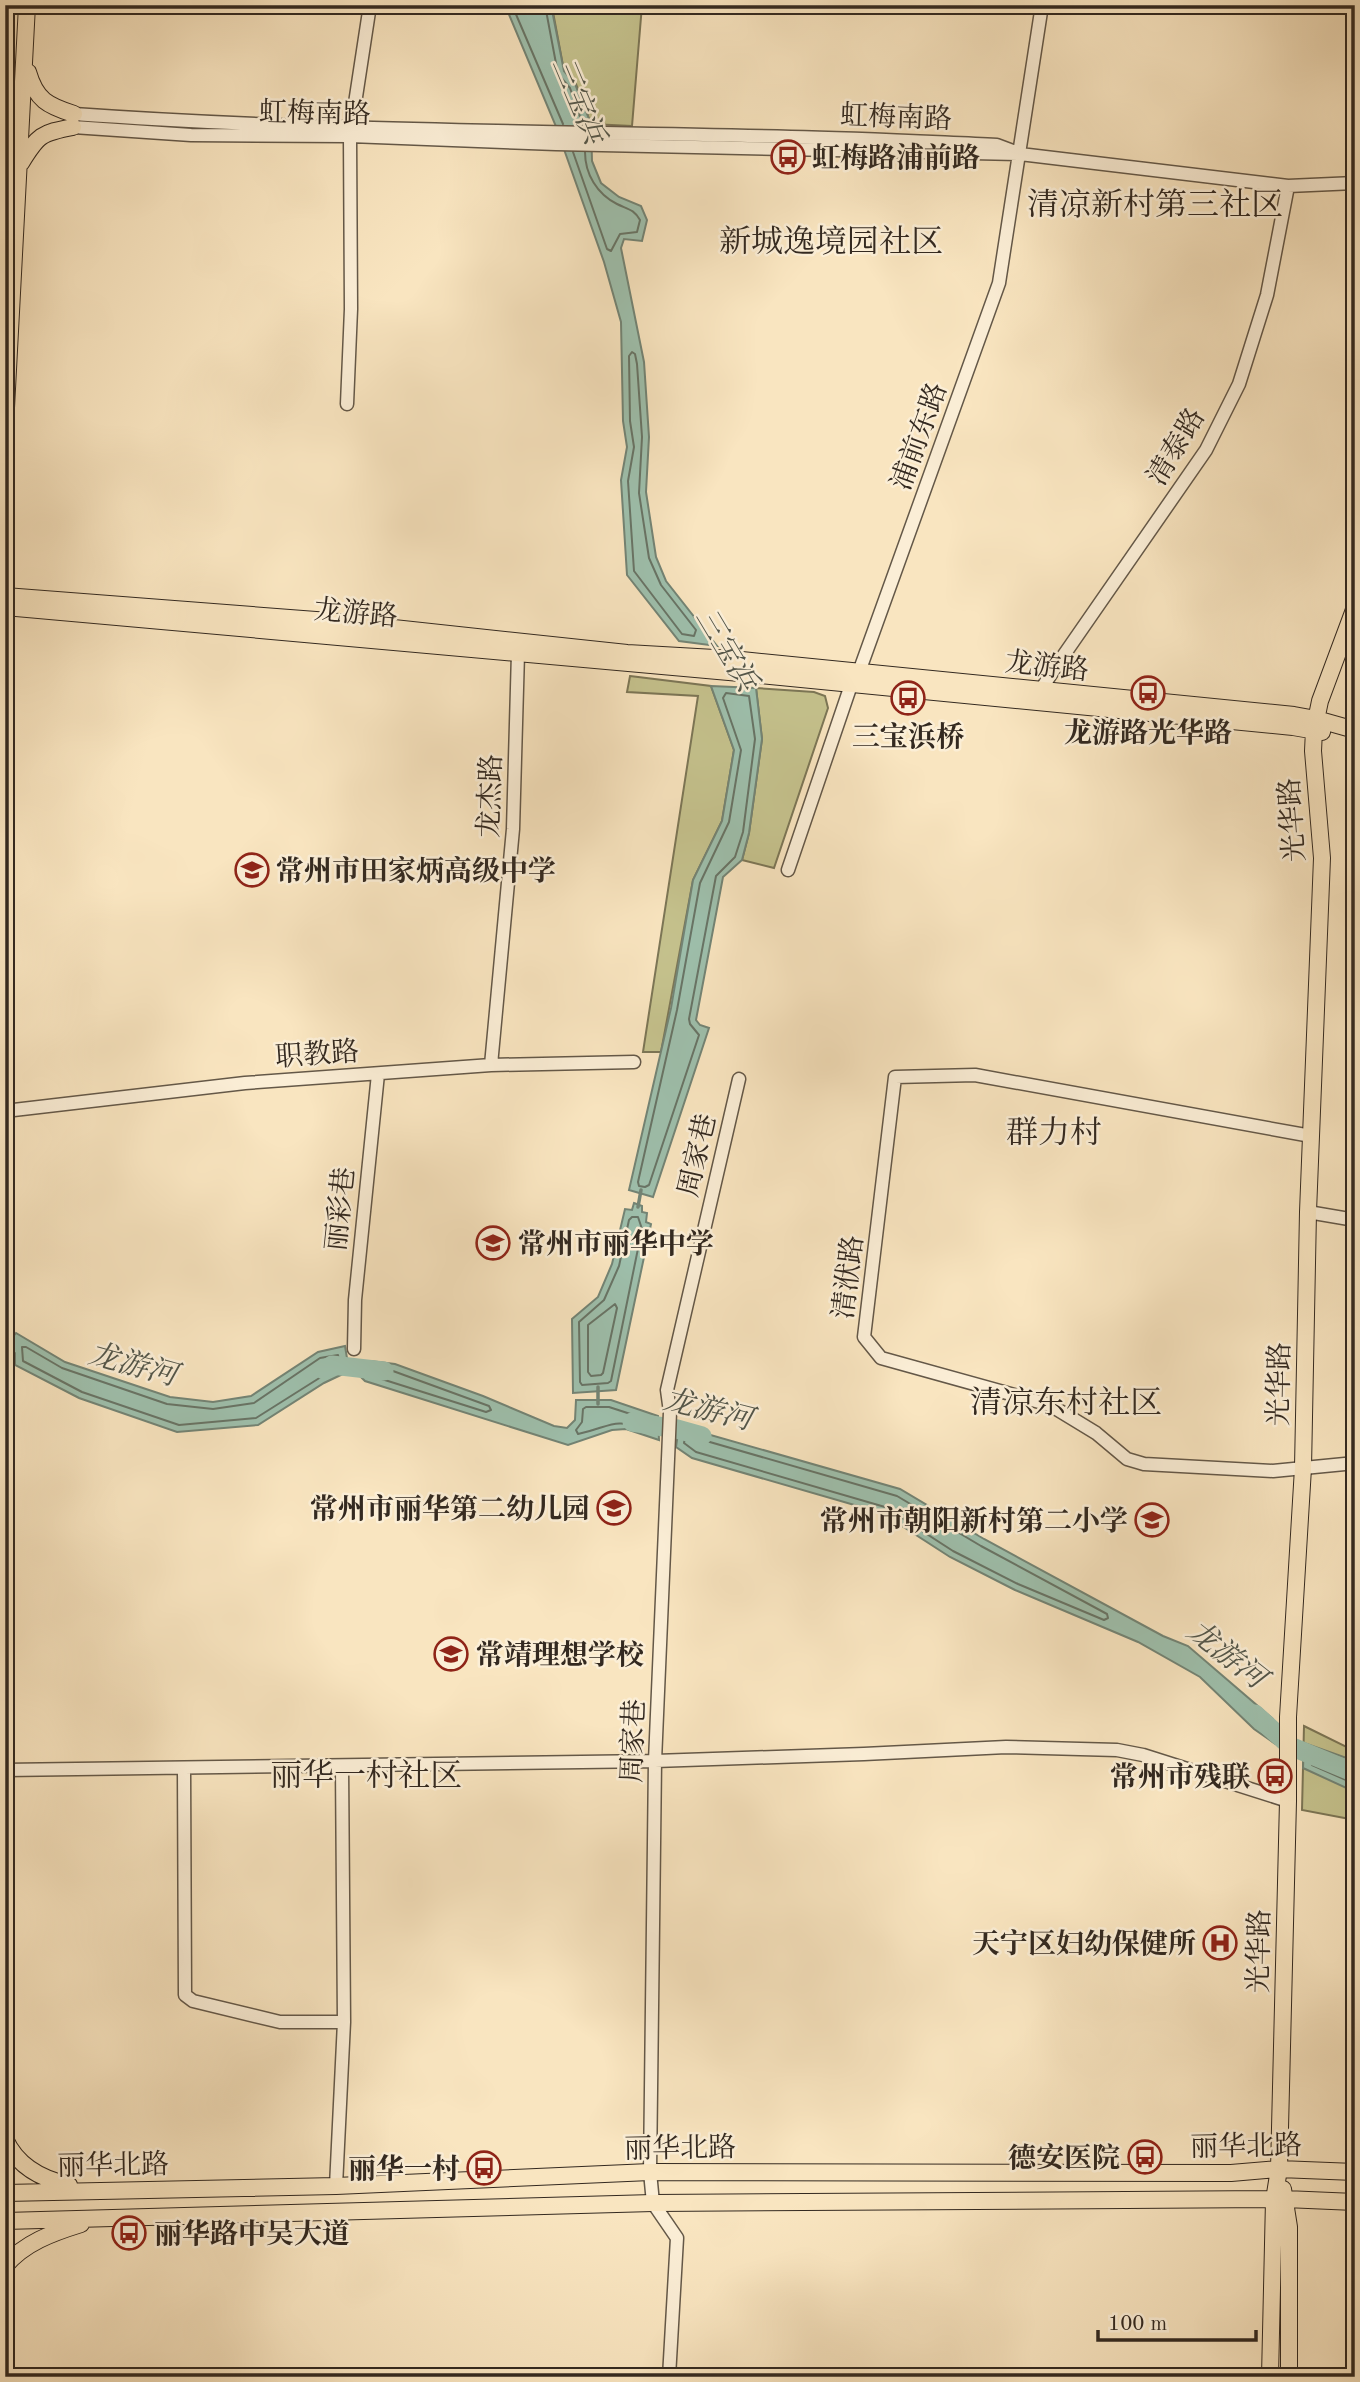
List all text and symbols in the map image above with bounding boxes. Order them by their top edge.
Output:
water label: 三宝浜 [546,52,612,150]
street label: 虹梅南路 [259,97,371,130]
street label: 虹梅南路 [839,100,952,135]
bus stop icon: 虹梅路浦前路 [769,138,807,176]
place label: 虹梅路浦前路 [812,142,980,174]
district label: 清凉新村第三社区 [1027,188,1283,223]
district label: 新城逸境园社区 [719,224,943,260]
street label: 浦前东路 [886,379,953,494]
street label: 清泰路 [1141,403,1211,491]
street label: 龙游路 [313,594,399,633]
water label: 三宝浜 [689,602,765,698]
street label: 龙游路 [1003,647,1090,686]
bus stop icon: 龙游路光华路 [1129,674,1167,712]
bus stop icon: 三宝浜桥 [889,679,927,717]
place label: 龙游路光华路 [1064,718,1232,749]
place label: 三宝浜桥 [852,721,964,753]
street label: 龙杰路 [474,754,507,839]
street label: 光华路 [1274,777,1311,863]
school or university icon: 常州市田家炳高级中学 [233,851,271,889]
place label: 常州市田家炳高级中学 [276,855,556,887]
street label: 职教路 [274,1036,360,1073]
street label: 周家巷 [673,1111,722,1200]
district label: 群力村 [1006,1116,1102,1151]
street label: 丽彩巷 [321,1166,360,1253]
school or university icon: 常州市丽华中学 [474,1224,512,1262]
place label: 常州市丽华中学 [518,1228,714,1260]
street label: 清洑路 [828,1234,869,1321]
water label: 龙游河 [85,1337,185,1393]
street label: 光华路 [1263,1342,1296,1426]
water label: 龙游河 [660,1383,760,1438]
district label: 清凉东村社区 [970,1386,1162,1421]
school or university icon: 常州市丽华第二幼儿园 [595,1489,633,1527]
place label: 常州市丽华第二幼儿园 [310,1493,590,1525]
school or university icon: 常州市朝阳新村第二小学 [1133,1501,1171,1539]
place label: 常州市朝阳新村第二小学 [820,1505,1128,1537]
water label: 龙游河 [1181,1614,1276,1698]
school or university icon: 常靖理想学校 [432,1635,470,1673]
place label: 常靖理想学校 [476,1640,644,1671]
street label: 周家巷 [617,1699,650,1784]
bus stop icon: 常州市残联 [1256,1757,1294,1795]
district label: 丽华一村社区 [270,1759,462,1794]
place label: 常州市残联 [1110,1761,1250,1793]
street label: 光华路 [1243,1909,1276,1993]
hospital icon: 天宁区妇幼保健所 [1201,1924,1239,1962]
place label: 天宁区妇幼保健所 [972,1928,1196,1960]
street label: 丽华北路 [1190,2130,1302,2163]
street label: 丽华北路 [624,2132,736,2165]
bus stop icon: 德安医院 [1126,2138,1164,2176]
place label: 德安医院 [1008,2142,1120,2174]
street label: 丽华北路 [57,2149,169,2182]
bus stop icon: 丽华一村 [465,2149,503,2187]
place label: 丽华一村 [348,2154,460,2185]
bus stop icon: 丽华路中吴大道 [110,2214,148,2252]
place label: 丽华路中吴大道 [154,2219,350,2250]
scale bar [1098,2298,1255,2342]
text: 100 m [1108,2314,1167,2335]

